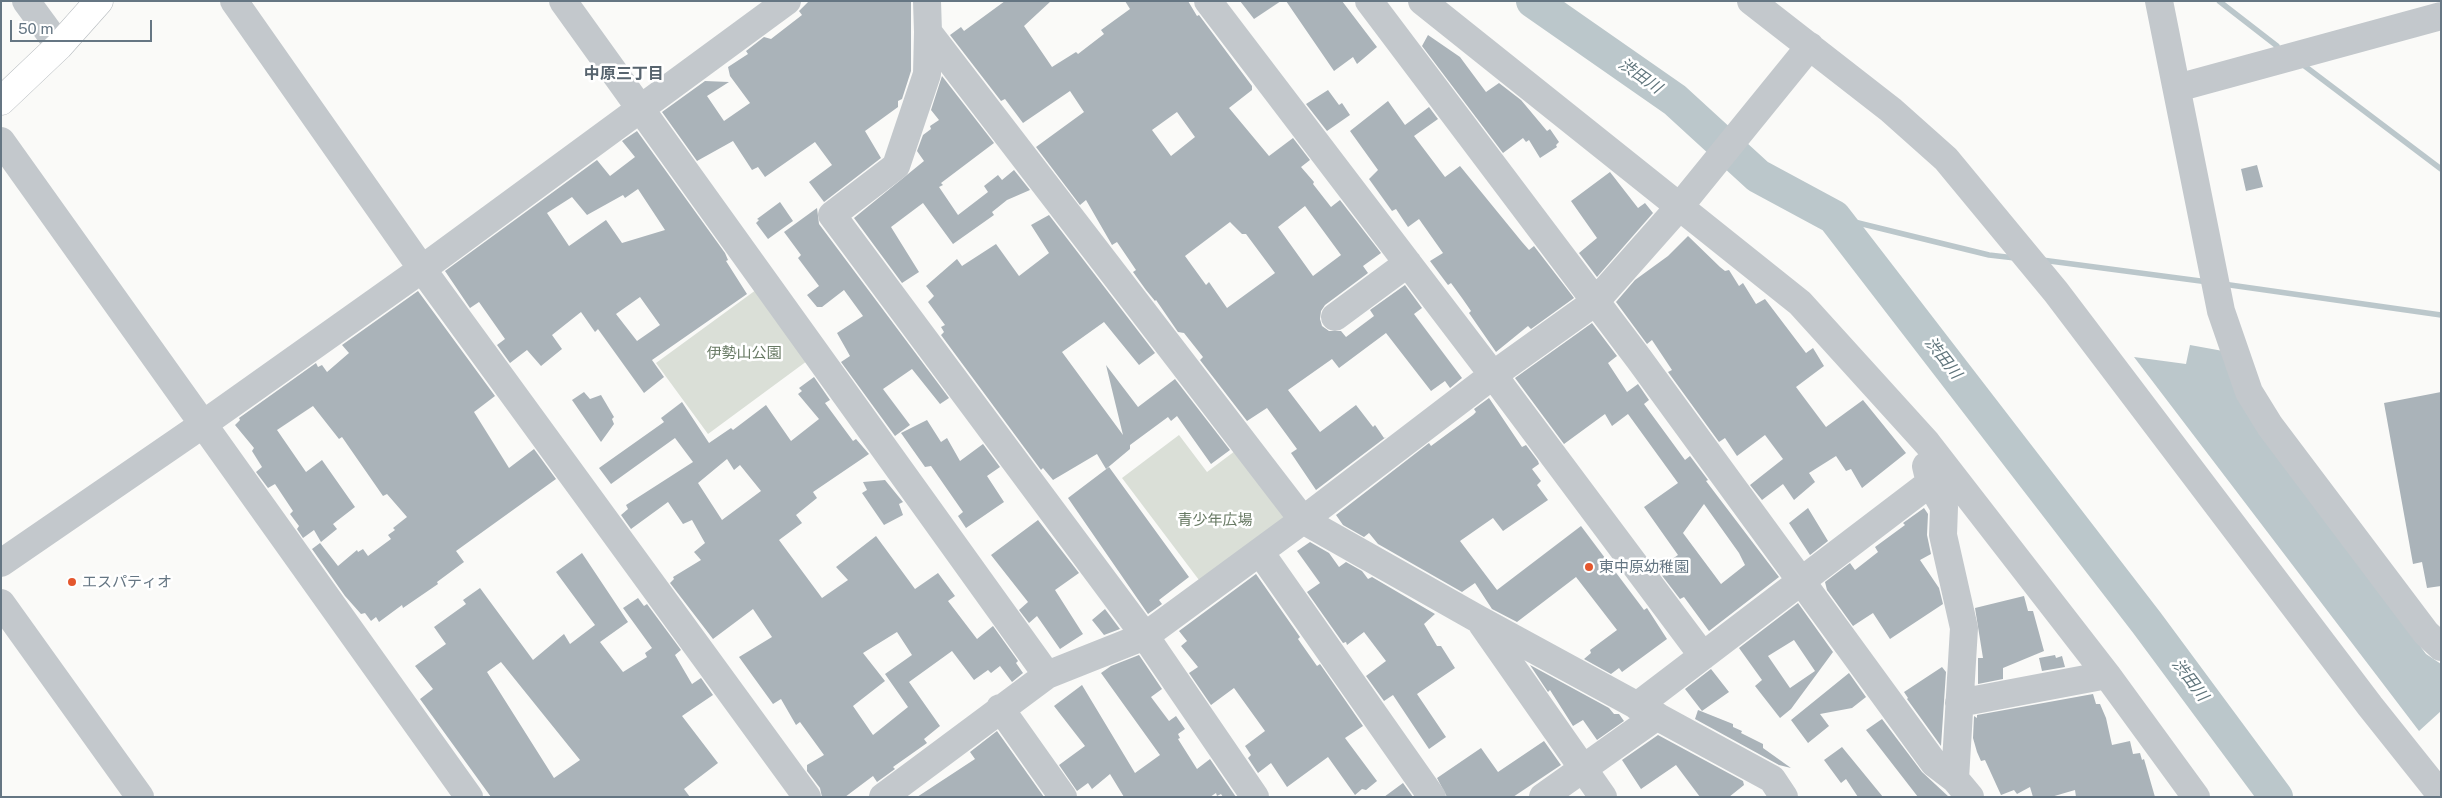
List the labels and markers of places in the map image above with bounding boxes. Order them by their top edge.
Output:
place label: 東中原幼稚園 [1599,558,1689,576]
marker: 東中原幼稚園 [1583,561,1595,573]
place label: エスパティオ [82,573,172,591]
marker: エスパティオ [66,576,78,588]

